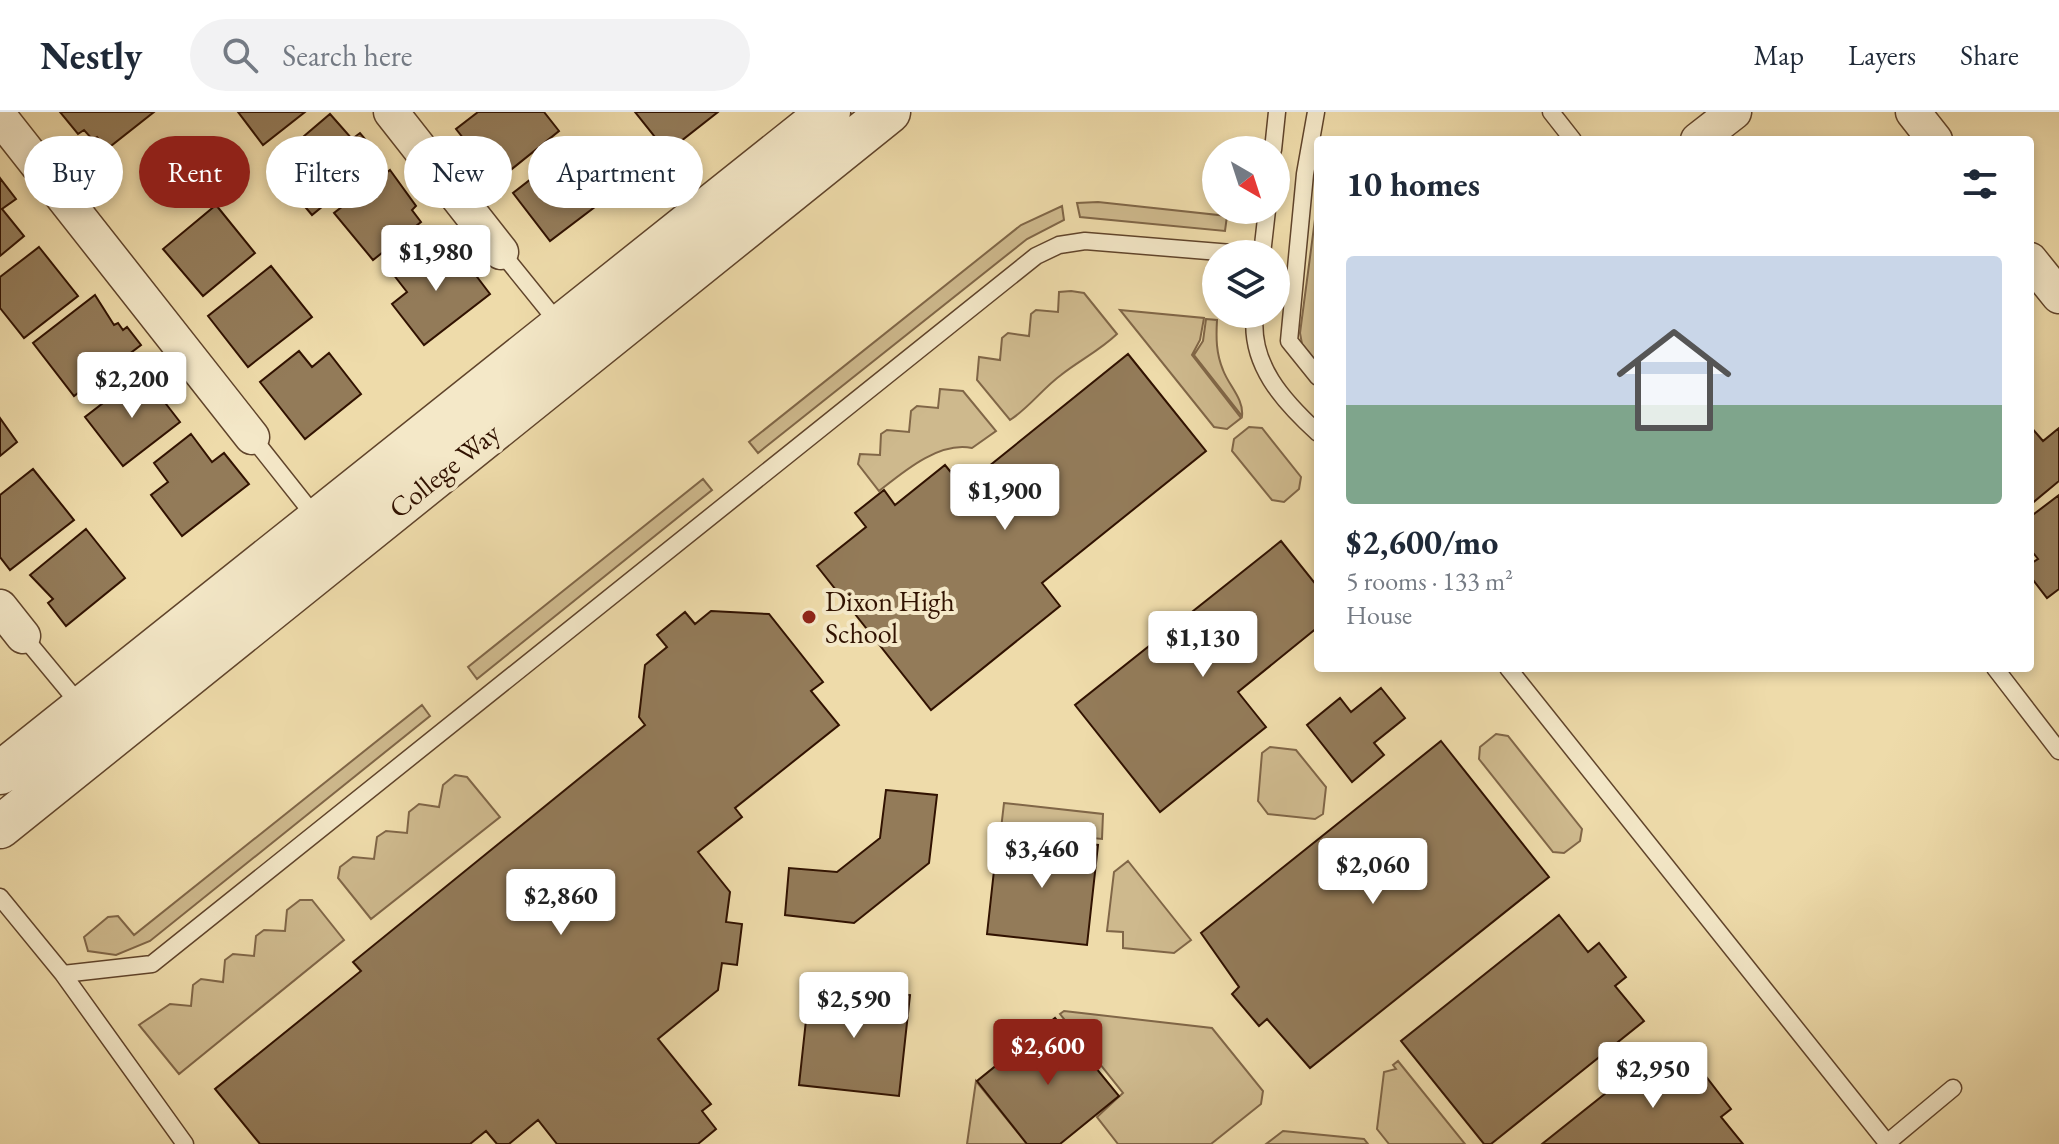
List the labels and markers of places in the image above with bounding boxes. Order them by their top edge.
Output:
pin: $1,980 [371,225,501,293]
pin: $2,200 [67,352,197,420]
pin: $1,900 [940,464,1070,532]
place label: Dixon High School [825,583,955,651]
marker: Dixon High School [800,608,818,626]
pin: $1,130 [1138,611,1268,679]
pin: $3,460 [977,822,1107,890]
pin: $2,060 [1308,838,1438,906]
pin: $2,860 [496,869,626,937]
pin: $2,590 [789,972,919,1040]
pin: $2,600 [983,1019,1113,1087]
pin: $2,950 [1588,1042,1718,1110]

